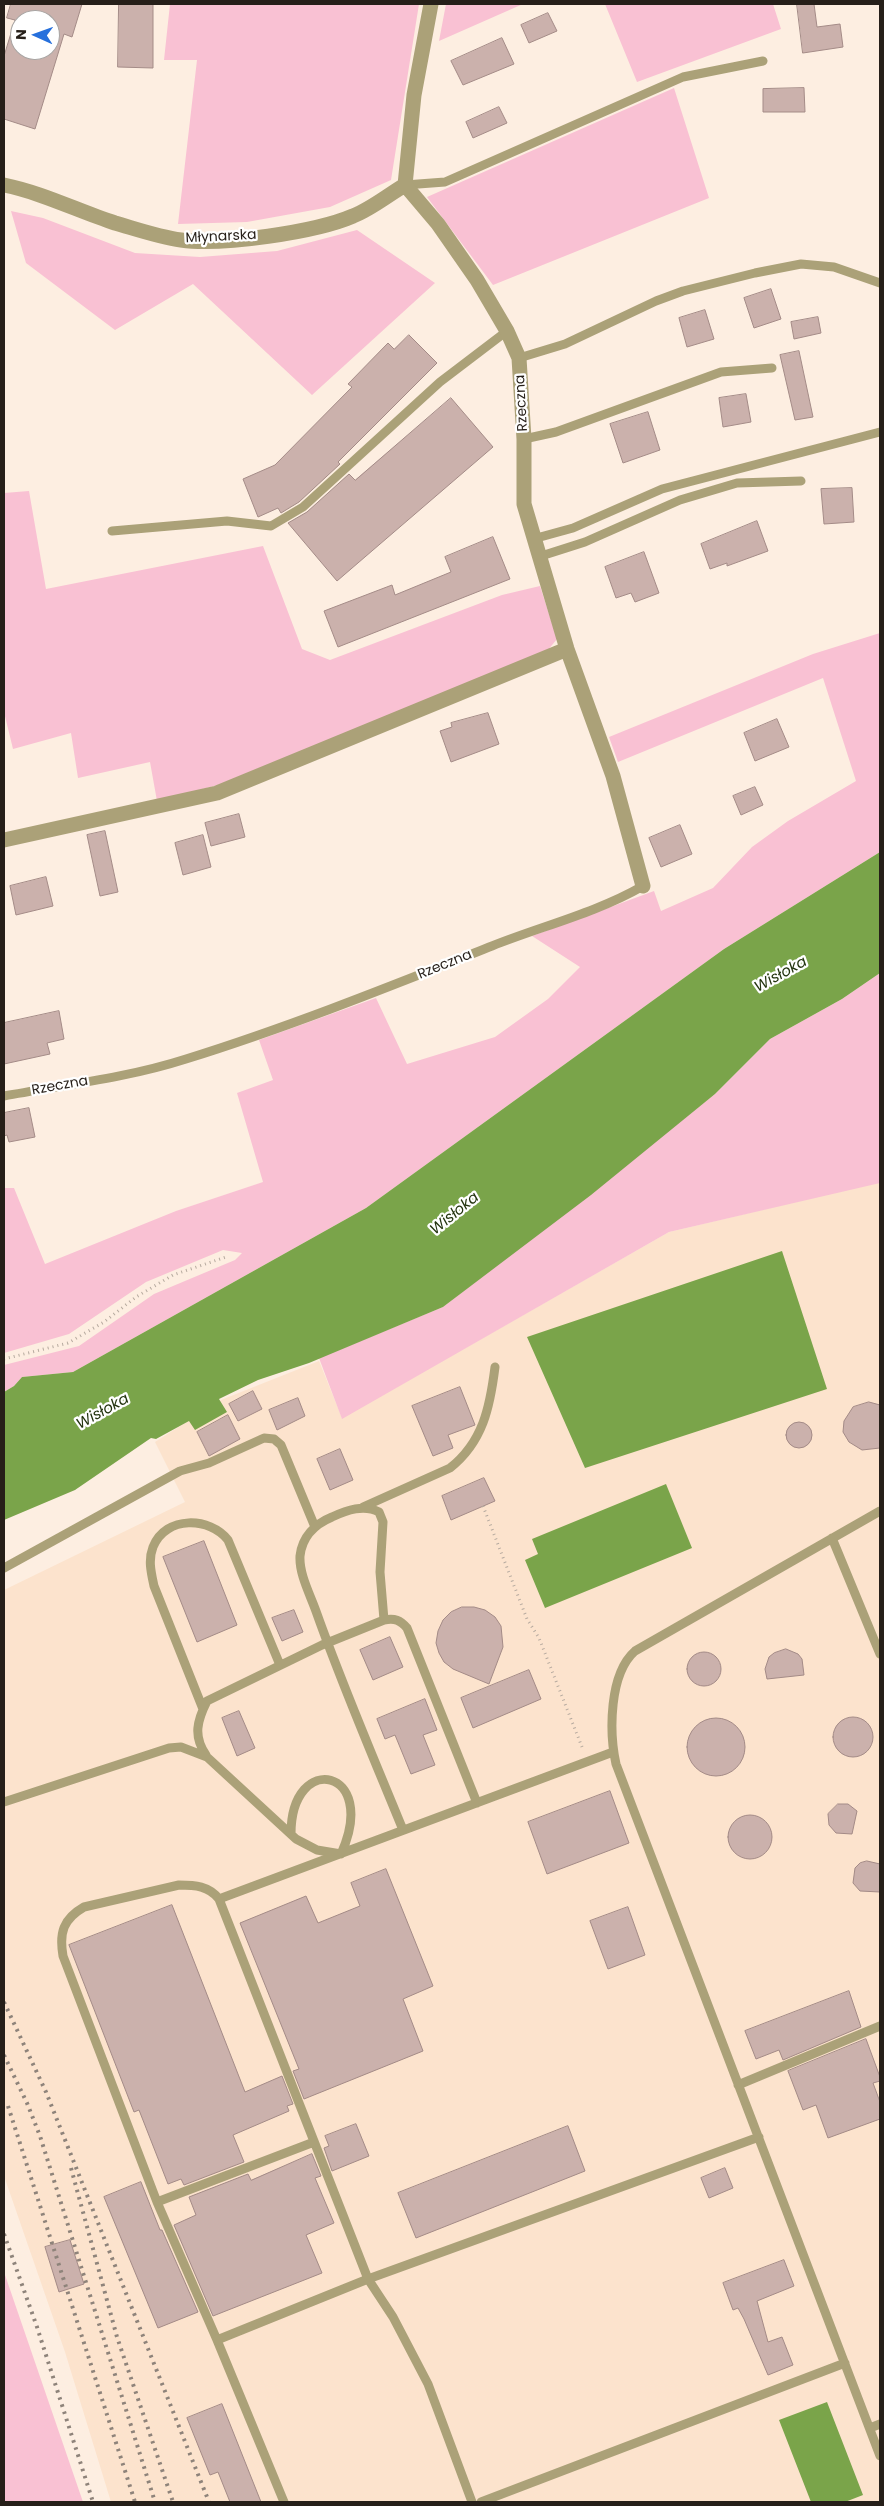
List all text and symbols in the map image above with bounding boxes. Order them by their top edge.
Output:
north arrow [10,10,60,60]
text: N [11,29,31,40]
street label: Młynarska [185,227,257,247]
street label: Rzeczna [512,374,532,432]
street label: Rzeczna [415,947,475,983]
water label: Wisłoka [752,953,810,997]
street label: Rzeczna [31,1073,89,1099]
water label: Wisłoka [427,1189,483,1239]
water label: Wisłoka [74,1390,132,1434]

